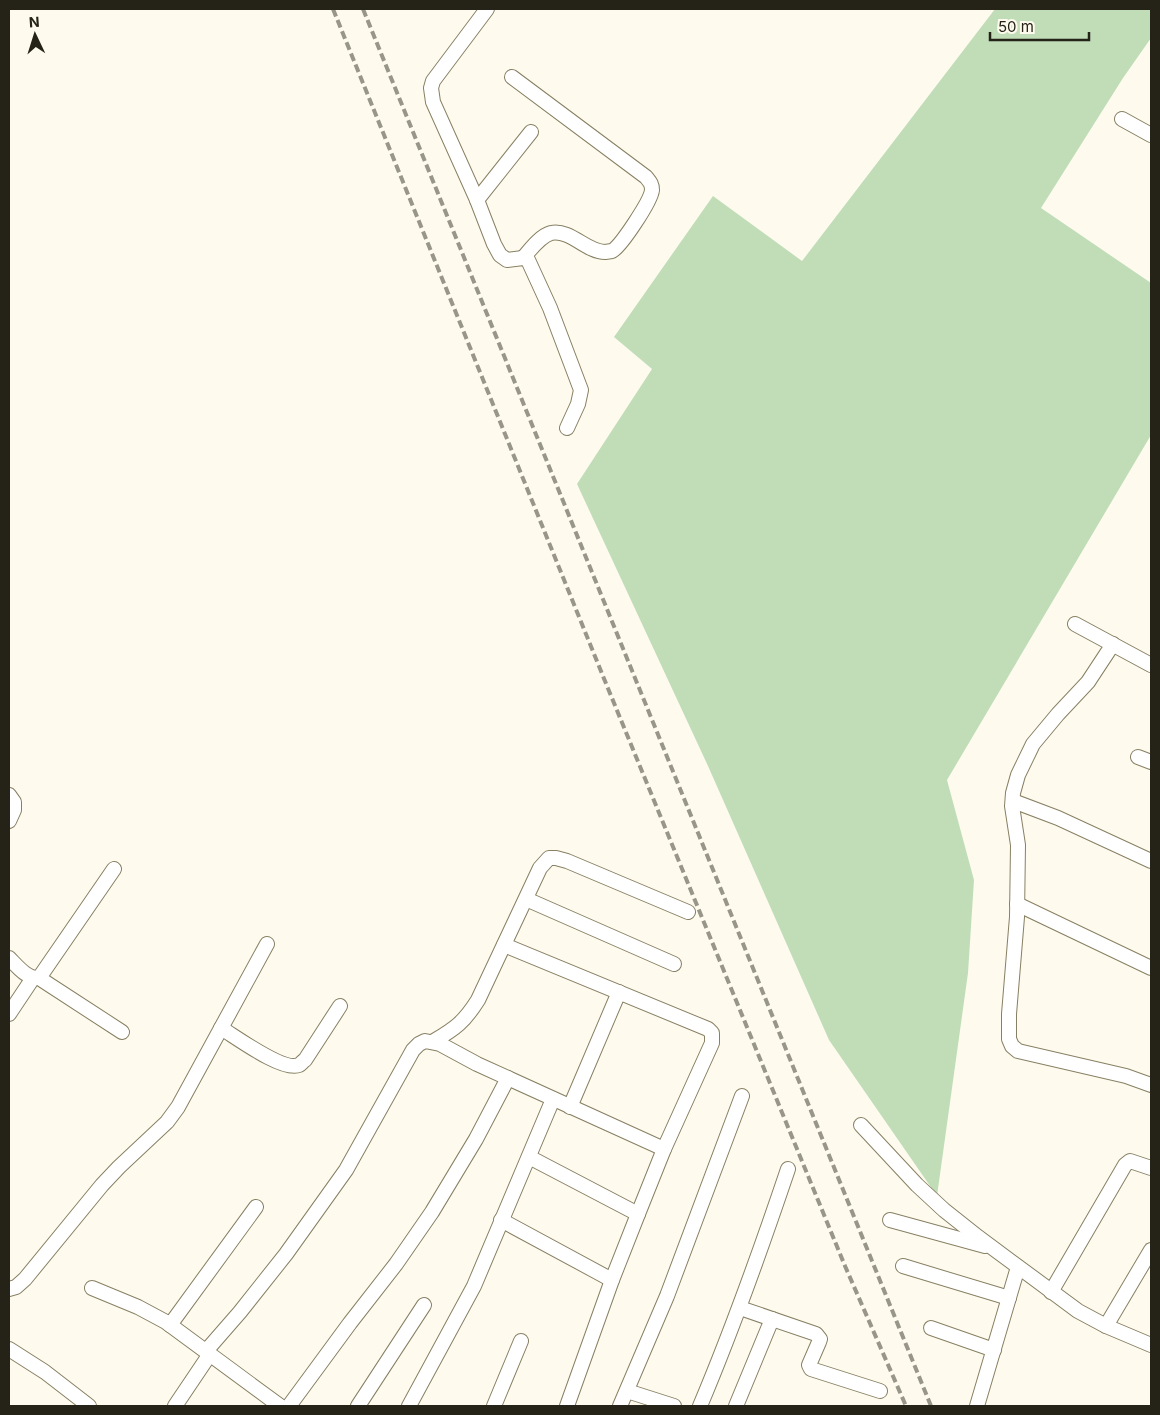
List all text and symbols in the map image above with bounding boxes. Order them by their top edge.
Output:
north arrow [10,10,60,60]
scale bar [990,10,1089,42]
text: N [28,13,40,30]
text: 50 m [998,17,1034,36]

